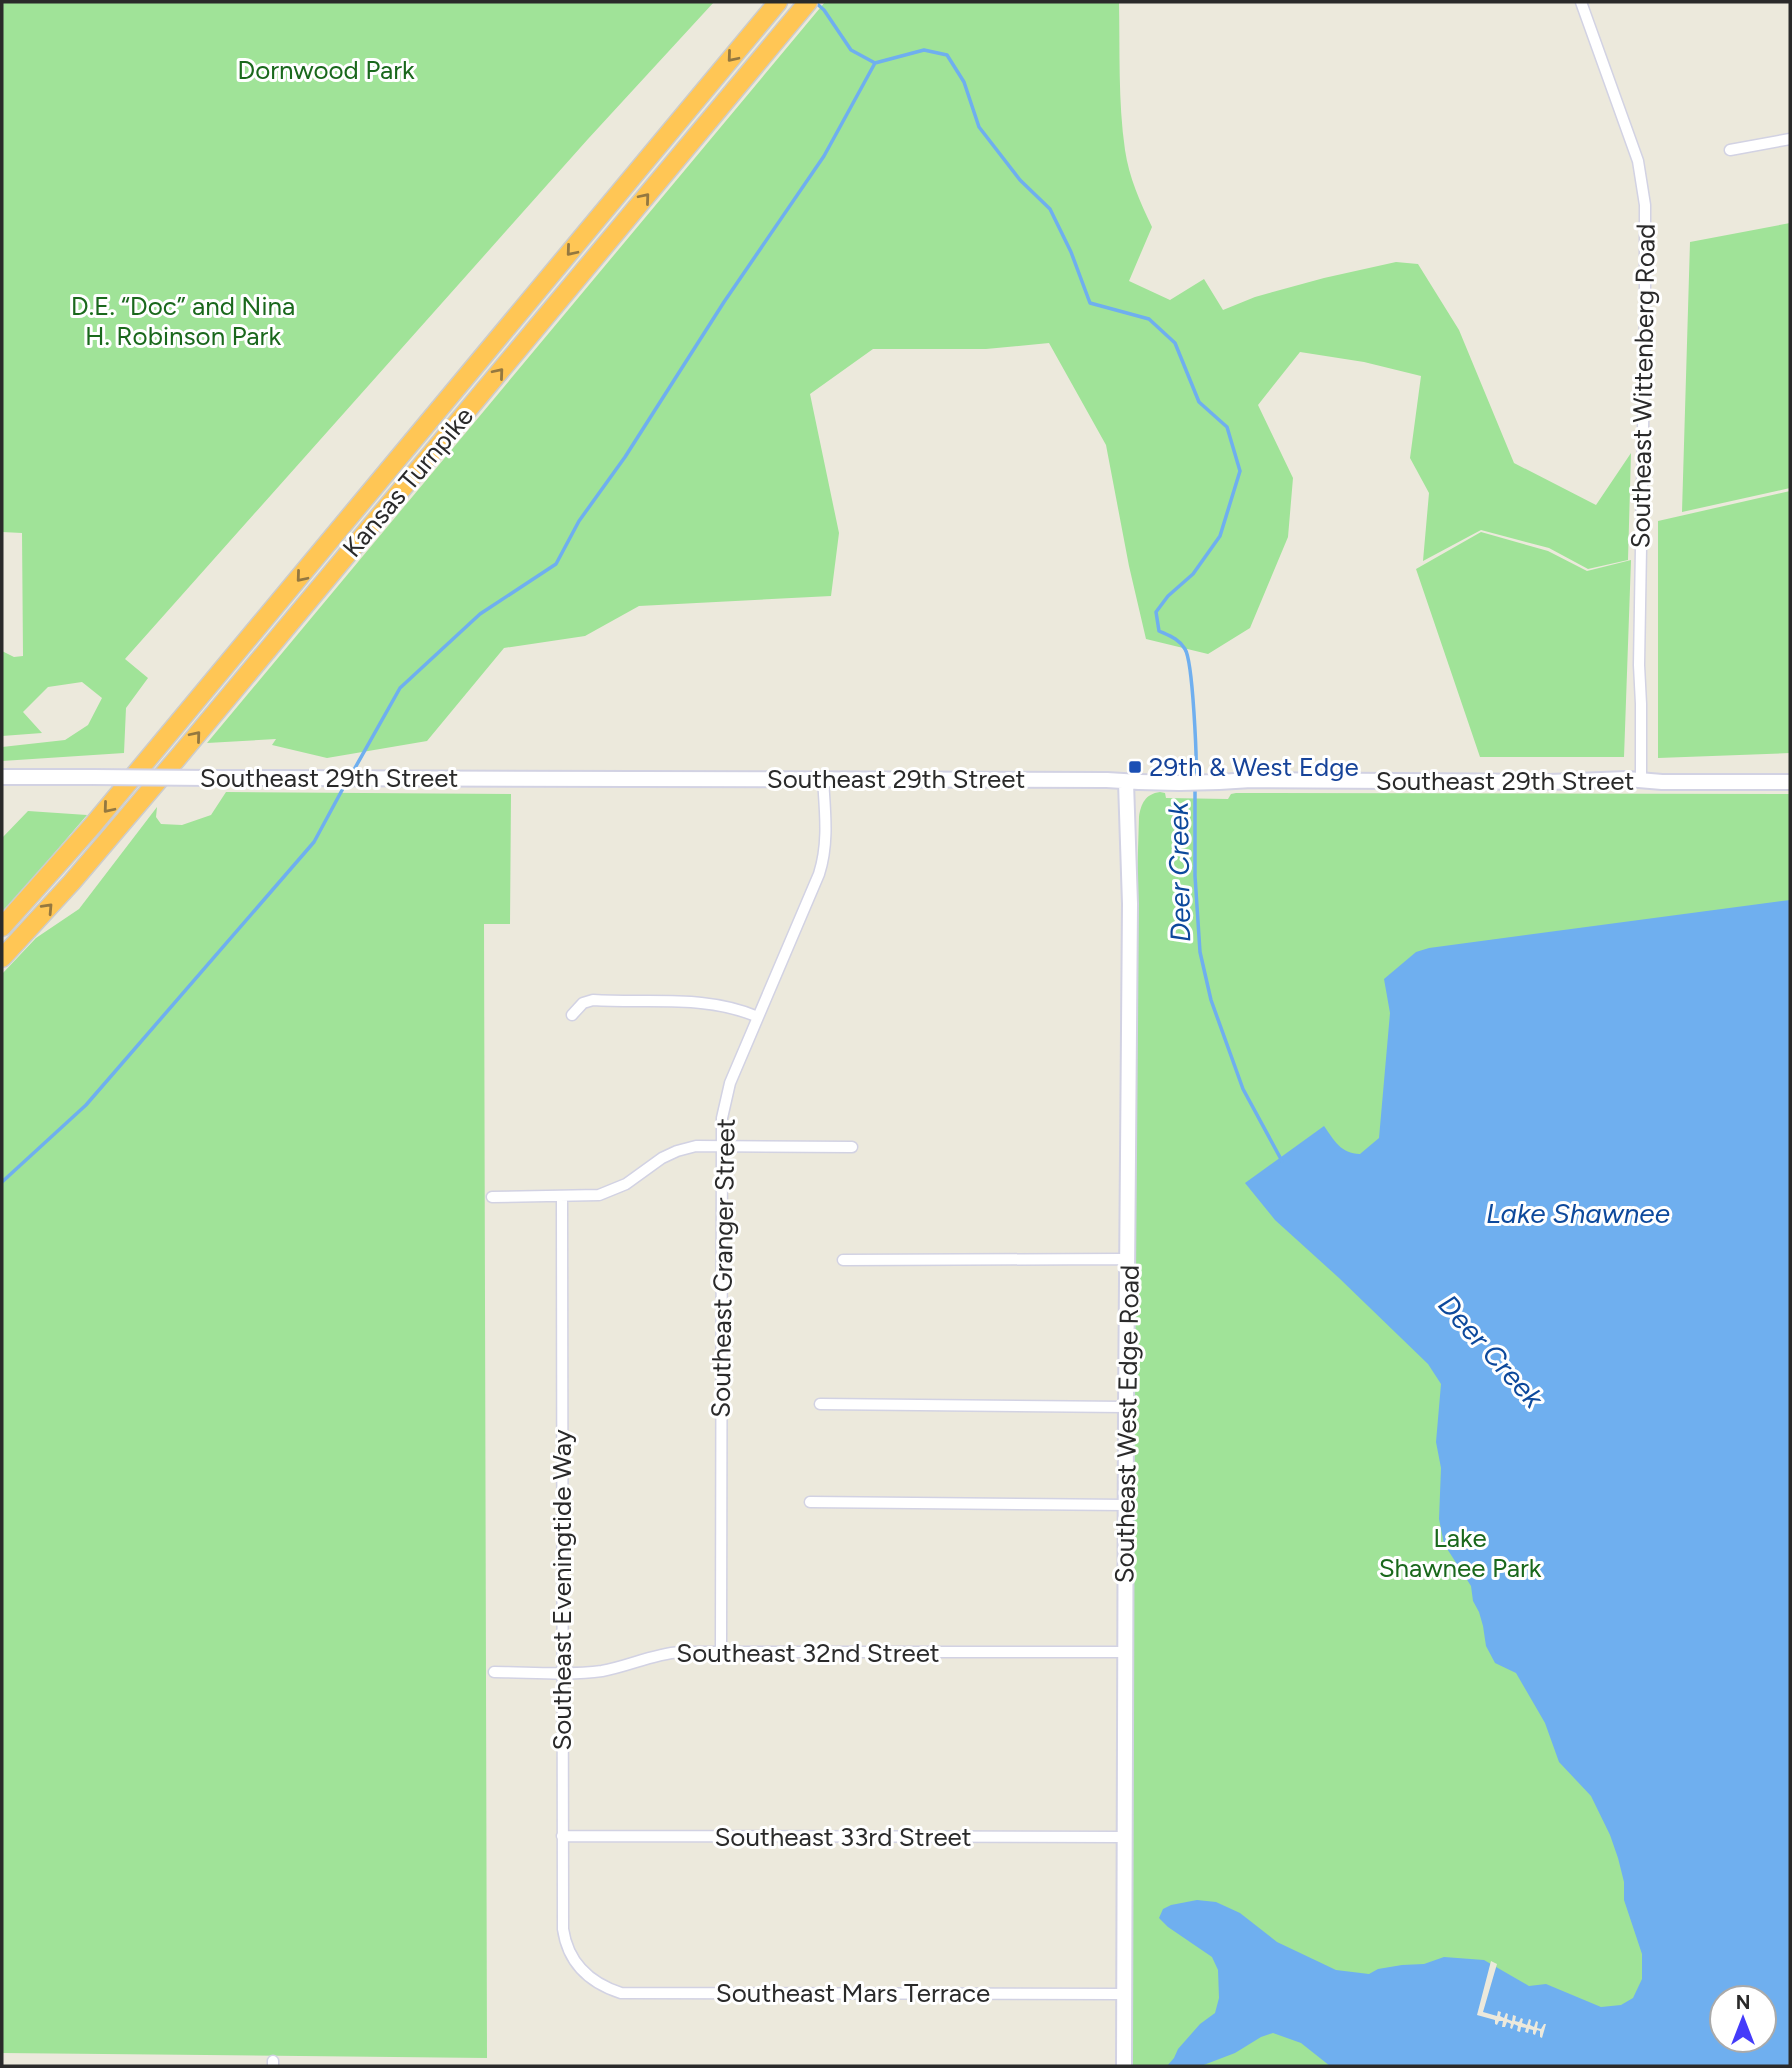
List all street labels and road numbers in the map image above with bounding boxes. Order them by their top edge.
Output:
street label: Southeast Wittenberg Road [1624,223,1662,549]
street label: Kansas Turnpike [336,400,480,564]
street label: Southeast 29th Street [200,762,458,794]
street label: Southeast 29th Street [767,763,1025,795]
street label: Southeast 29th Street [1376,765,1634,797]
street label: Southeast Granger Street [704,1118,742,1418]
street label: Southeast West Edge Road [1108,1264,1146,1584]
street label: Southeast Eveningtide Way [546,1429,578,1751]
street label: Southeast 32nd Street [676,1637,940,1669]
street label: Southeast 33rd Street [714,1821,972,1853]
street label: Southeast Mars Terrace [716,1977,990,2009]

